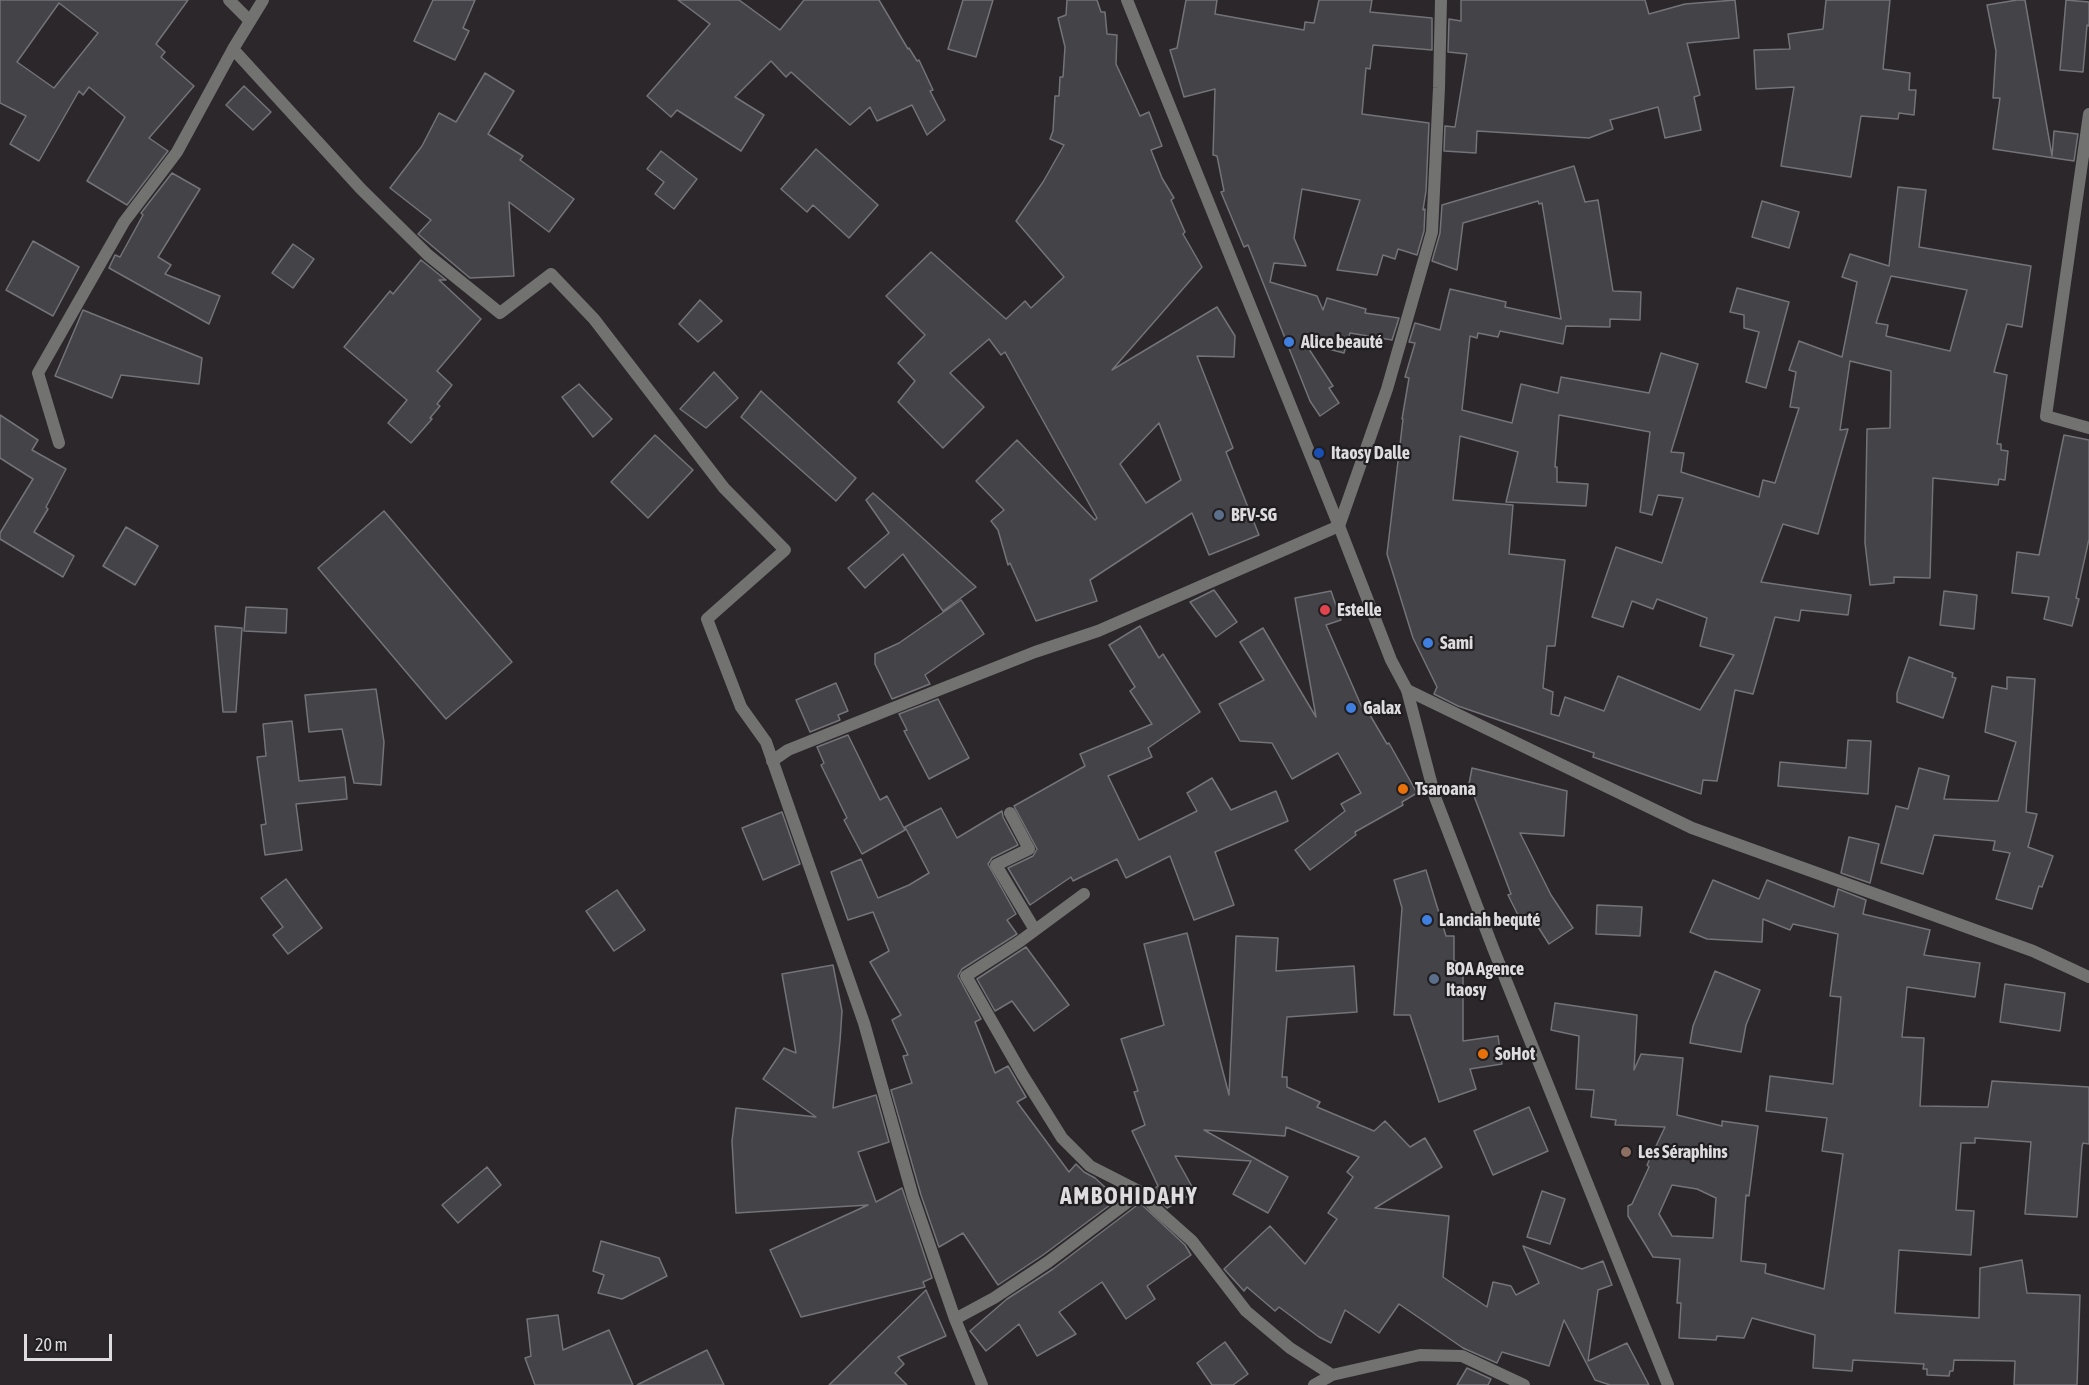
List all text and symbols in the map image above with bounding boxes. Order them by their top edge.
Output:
place label: Alice beauté [1301,331,1383,353]
marker: Alice beauté [1282,335,1296,349]
place label: Itaosy Dalle [1331,442,1410,464]
marker: Itaosy Dalle [1312,446,1326,460]
place label: BFV-SG [1231,504,1277,526]
marker: BFV-SG [1212,508,1226,522]
place label: Estelle [1337,599,1382,621]
marker: Estelle [1318,603,1332,617]
place label: Sami [1440,632,1473,654]
marker: Sami [1421,636,1435,650]
place label: Galax [1363,697,1401,719]
marker: Galax [1344,701,1358,715]
place label: Tsaroana [1415,778,1476,800]
marker: Tsaroana [1396,782,1410,796]
place label: Lanciah bequté [1439,909,1540,931]
marker: Lanciah bequté [1420,913,1434,927]
place label: BOA Agence Itaosy [1446,958,1524,1000]
marker: BOA Agence Itaosy [1427,972,1441,986]
place label: SoHot [1495,1043,1535,1065]
marker: SoHot [1476,1047,1490,1061]
place label: Les Séraphins [1638,1141,1727,1163]
marker: Les Séraphins [1619,1145,1633,1159]
district label: AMBOHIDAHY [1060,1182,1198,1210]
scale bar [27,1322,116,1360]
text: 20 m [35,1334,67,1355]

